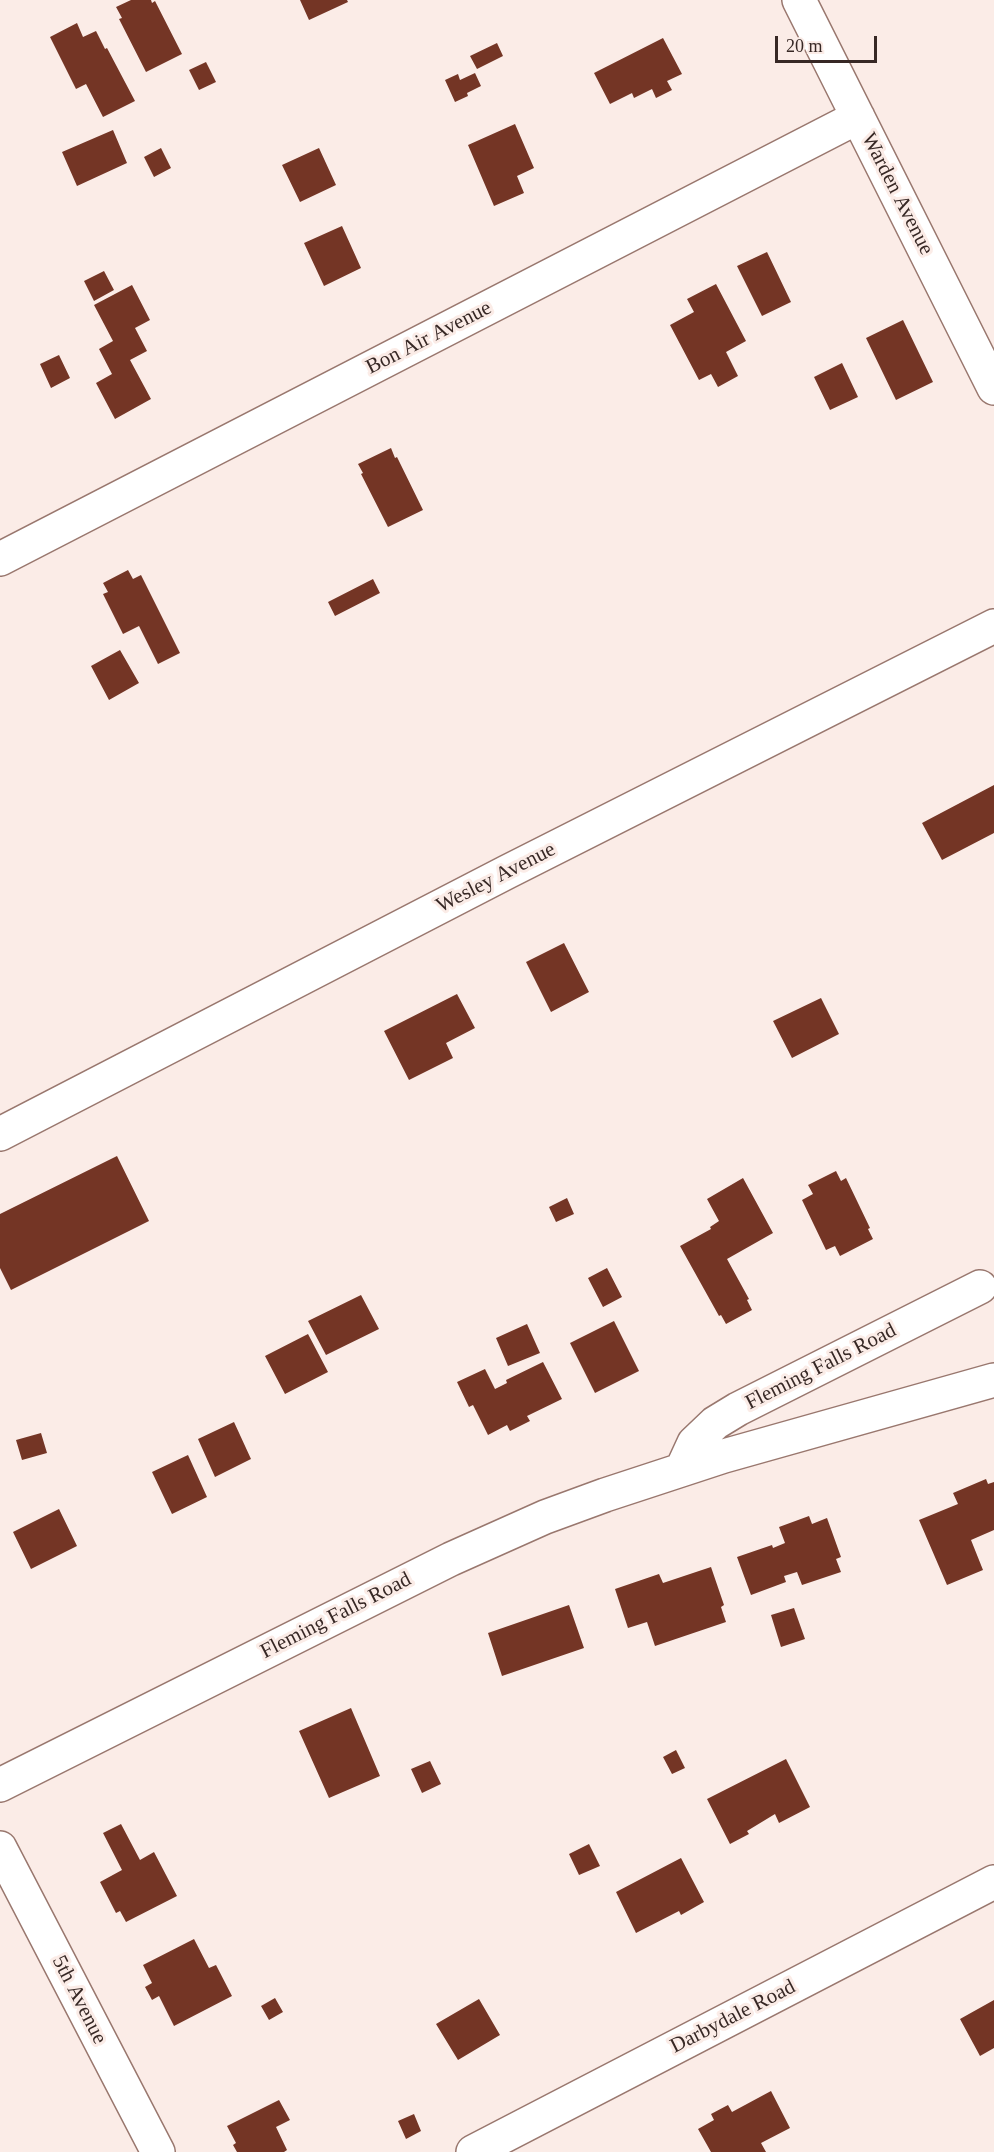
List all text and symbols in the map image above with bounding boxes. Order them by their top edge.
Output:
scale bar [778,24,880,62]
text: 20 m [786,36,823,56]
street label: Warden Avenue [855,129,939,259]
street label: Bon Air Avenue [362,296,496,380]
street label: Wesley Avenue [432,837,560,919]
street label: Fleming Falls Road [741,1318,901,1416]
street label: Fleming Falls Road [256,1567,416,1665]
street label: 5th Avenue [46,1952,112,2048]
street label: Darbydale Road [666,1975,800,2059]

